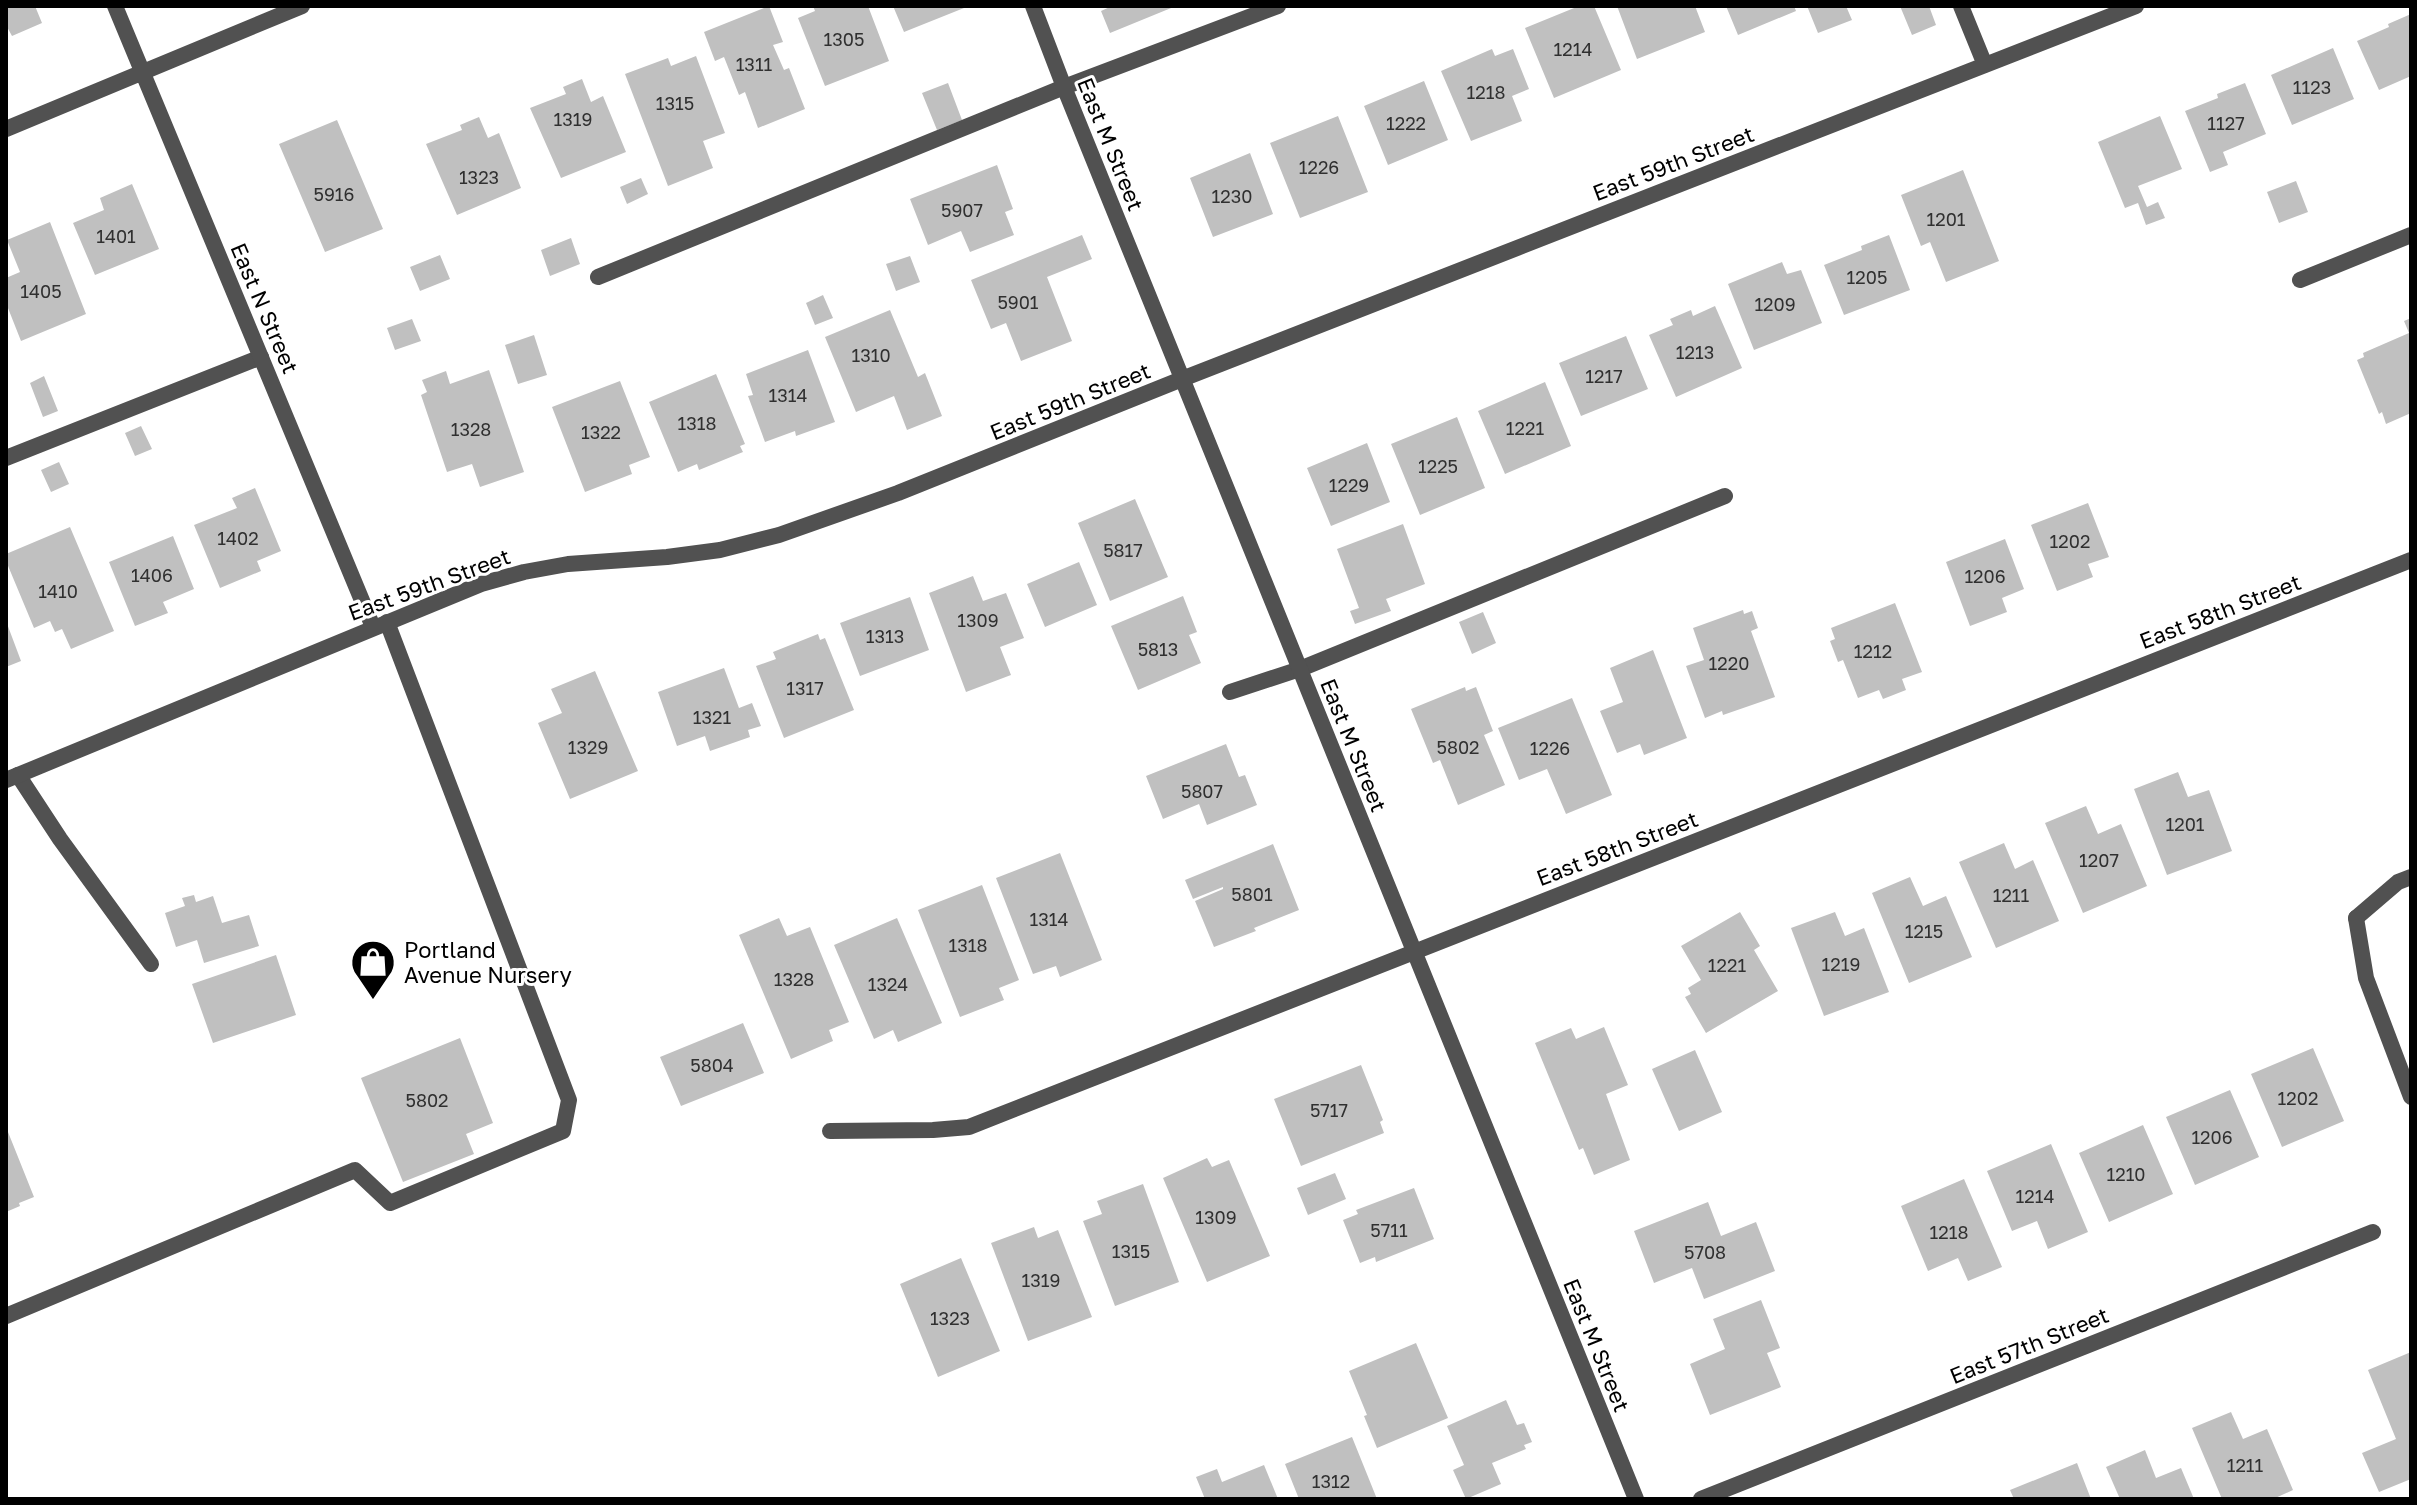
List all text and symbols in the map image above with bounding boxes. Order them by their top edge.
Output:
house number: 1305 [824,28,864,50]
house number: 1214 [1554,38,1592,60]
house number: 1311 [736,53,773,75]
street label: East M Street [1072,74,1150,214]
house number: 1123 [2293,76,2331,98]
house number: 1218 [1467,81,1505,103]
house number: 1315 [656,92,694,114]
house number: 1319 [554,108,592,130]
house number: 1222 [1386,112,1426,134]
house number: 1127 [2207,112,2245,134]
street label: East 59th Street [1589,120,1757,206]
house number: 1226 [1299,156,1339,178]
house number: 1323 [459,166,499,188]
house number: 5916 [314,183,354,205]
house number: 1230 [1212,185,1252,207]
house number: 5907 [941,199,983,221]
house number: 1201 [1926,208,1966,230]
house number: 1401 [96,225,136,247]
street label: East N Street [225,239,305,377]
house number: 1205 [1847,266,1887,288]
house number: 1405 [20,280,62,302]
house number: 5901 [997,291,1039,313]
house number: 1209 [1754,293,1796,315]
house number: 1213 [1676,341,1714,363]
house number: 1310 [851,344,891,366]
street label: East 59th Street [986,357,1154,445]
house number: 1217 [1585,365,1623,387]
house number: 1314 [769,384,807,406]
house number: 1318 [678,412,716,434]
house number: 1221 [1506,417,1544,439]
house number: 1328 [451,418,491,440]
house number: 1322 [581,421,621,443]
house number: 1225 [1418,455,1458,477]
house number: 1229 [1329,474,1369,496]
house number: 1402 [217,527,259,549]
house number: 1202 [2050,530,2090,552]
house number: 5817 [1103,539,1143,561]
street label: East 59th Street [344,542,514,626]
house number: 1406 [131,564,173,586]
house number: 1206 [1964,565,2006,587]
street label: East 58th Street [2135,568,2305,654]
house number: 1410 [38,580,78,602]
house number: 1309 [957,609,999,631]
house number: 1313 [866,625,904,647]
house number: 5813 [1138,638,1178,660]
house number: 1212 [1854,640,1892,662]
house number: 1220 [1709,652,1749,674]
street label: East M Street [1315,675,1393,815]
house number: 1317 [786,677,824,699]
house number: 1321 [693,706,731,728]
house number: 1329 [568,736,608,758]
house number: 5802 [1436,736,1480,758]
house number: 1226 [1530,737,1570,759]
house number: 5807 [1181,780,1223,802]
street label: East 58th Street [1532,805,1702,891]
house number: 1201 [2165,813,2205,835]
house number: 1207 [2079,849,2119,871]
house number: 5801 [1231,883,1273,905]
house number: 1211 [1993,884,2030,906]
house number: 1314 [1030,908,1068,930]
house number: 1215 [1905,920,1943,942]
house number: 1318 [949,934,987,956]
place label: Portland Avenue Nursery [404,936,572,988]
shop icon: Portland Avenue Nursery [349,938,397,1001]
house number: 1219 [1822,953,1860,975]
house number: 1221 [1708,954,1746,976]
house number: 1328 [774,968,814,990]
house number: 1324 [868,973,908,995]
house number: 5804 [690,1054,734,1076]
house number: 1202 [2278,1087,2318,1109]
house number: 5802 [405,1089,449,1111]
house number: 5717 [1310,1099,1348,1121]
house number: 1206 [2191,1126,2233,1148]
house number: 1210 [2106,1163,2146,1185]
house number: 1214 [2016,1185,2054,1207]
house number: 1309 [1195,1206,1237,1228]
house number: 5711 [1370,1219,1408,1241]
house number: 1218 [1930,1221,1968,1243]
house number: 1315 [1112,1240,1150,1262]
house number: 5708 [1684,1241,1726,1263]
house number: 1319 [1022,1269,1060,1291]
street label: East M Street [1558,1275,1636,1415]
street label: East 57th Street [1946,1301,2112,1389]
house number: 1323 [930,1307,970,1329]
house number: 1211 [2227,1454,2264,1476]
house number: 1312 [1312,1470,1350,1492]

